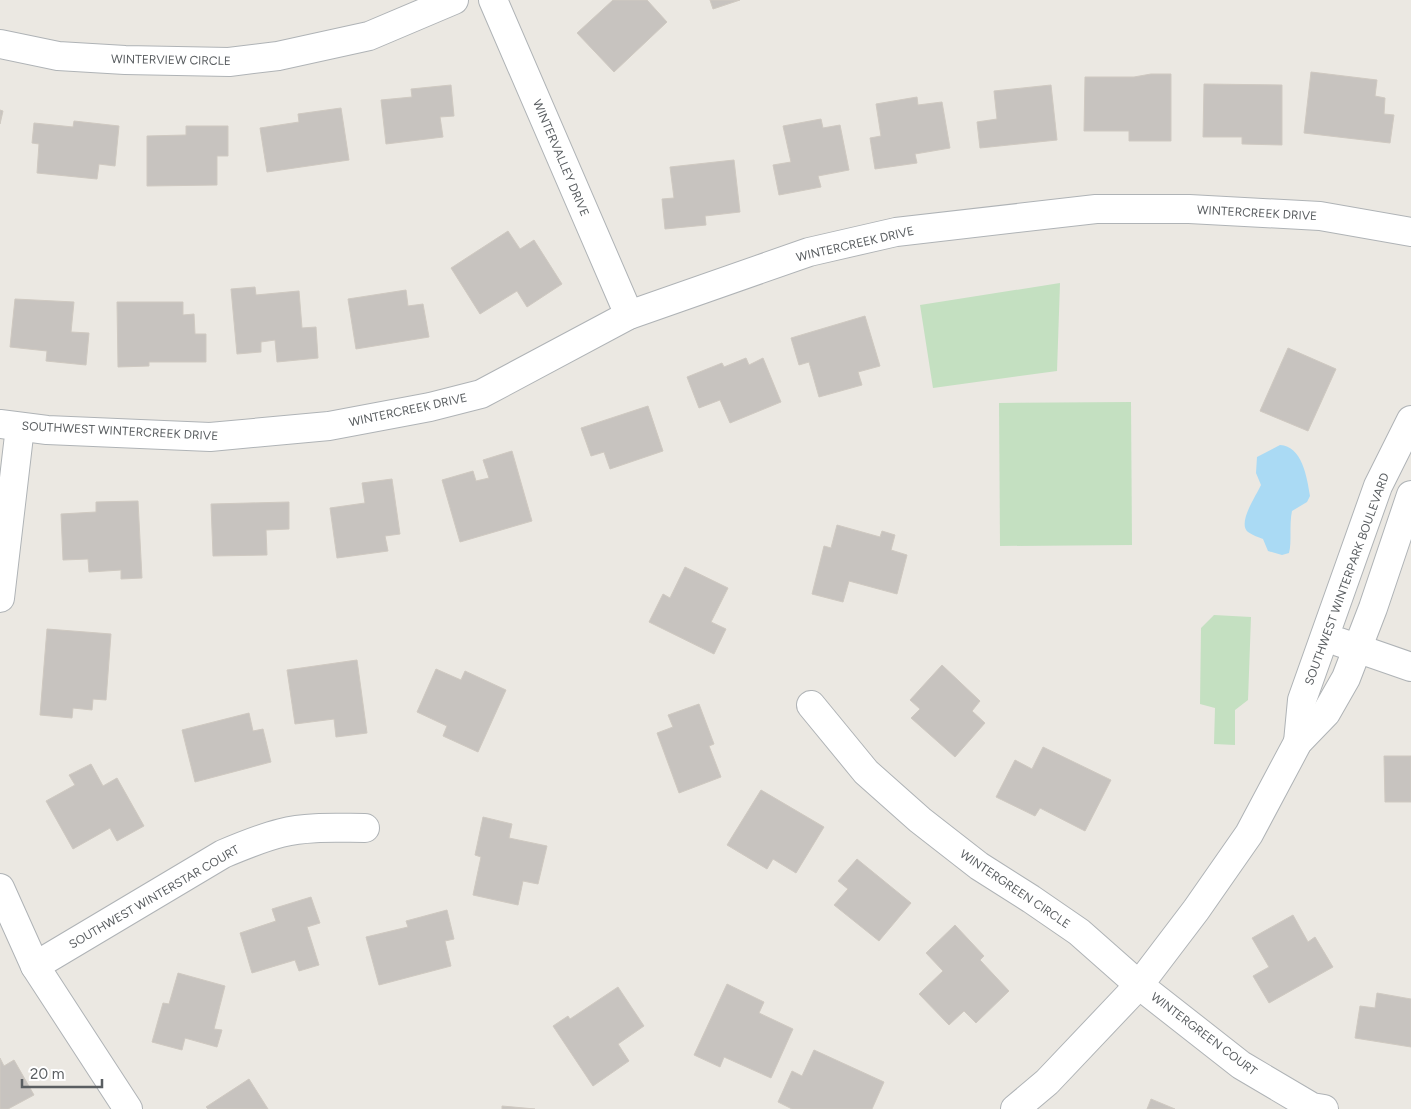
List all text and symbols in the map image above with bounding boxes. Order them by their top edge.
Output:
street label: WINTERVIEW CIRCLE [111,52,231,68]
street label: WINTERVALLEY DRIVE [530,98,592,218]
street label: WINTERCREEK DRIVE [1197,203,1317,223]
street label: WINTERCREEK DRIVE [795,224,915,264]
street label: WINTERCREEK DRIVE [348,391,468,429]
street label: SOUTHWEST WINTERCREEK DRIVE [21,419,219,443]
street label: SOUTHWEST WINTERPARK BOULEVARD [1302,471,1392,687]
street label: SOUTHWEST WINTERSTAR COURT [67,842,242,952]
street label: WINTERGREEN CIRCLE [957,847,1073,931]
street label: WINTERGREEN COURT [1148,990,1260,1079]
scale bar [22,1056,102,1088]
text: 20 m [30,1065,64,1083]

